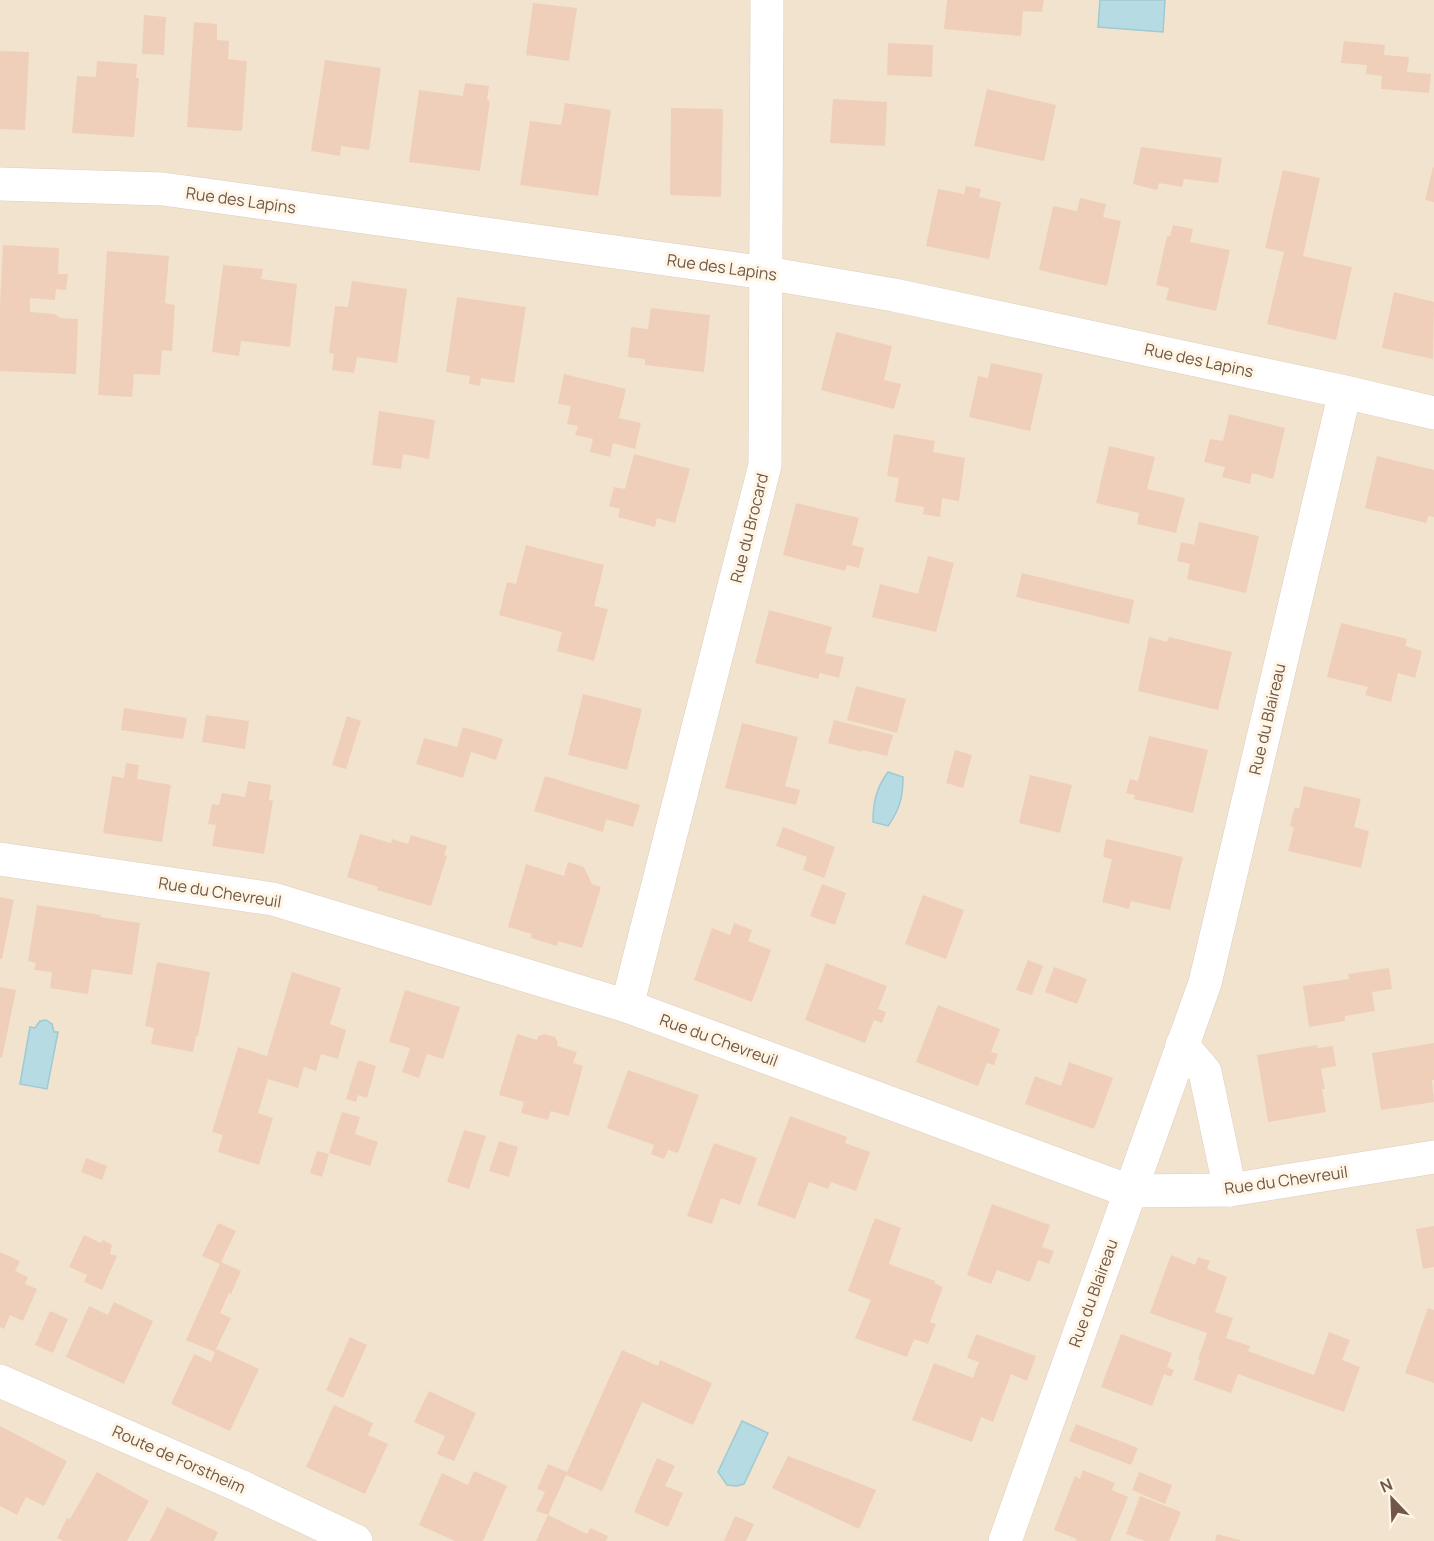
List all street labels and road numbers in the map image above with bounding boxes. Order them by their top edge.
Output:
street label: Rue des Lapins [185,181,297,219]
street label: Rue des Lapins [666,248,778,286]
street label: Rue des Lapins [1143,338,1255,382]
street label: Rue du Brocard [725,471,773,585]
street label: Rue du Blaireau [1243,661,1291,777]
street label: Rue du Chevreuil [157,871,283,913]
street label: Rue du Chevreuil [657,1008,781,1072]
street label: Rue du Chevreuil [1223,1160,1349,1200]
street label: Rue du Blaireau [1063,1236,1123,1350]
street label: Route de Forstheim [109,1420,249,1498]

